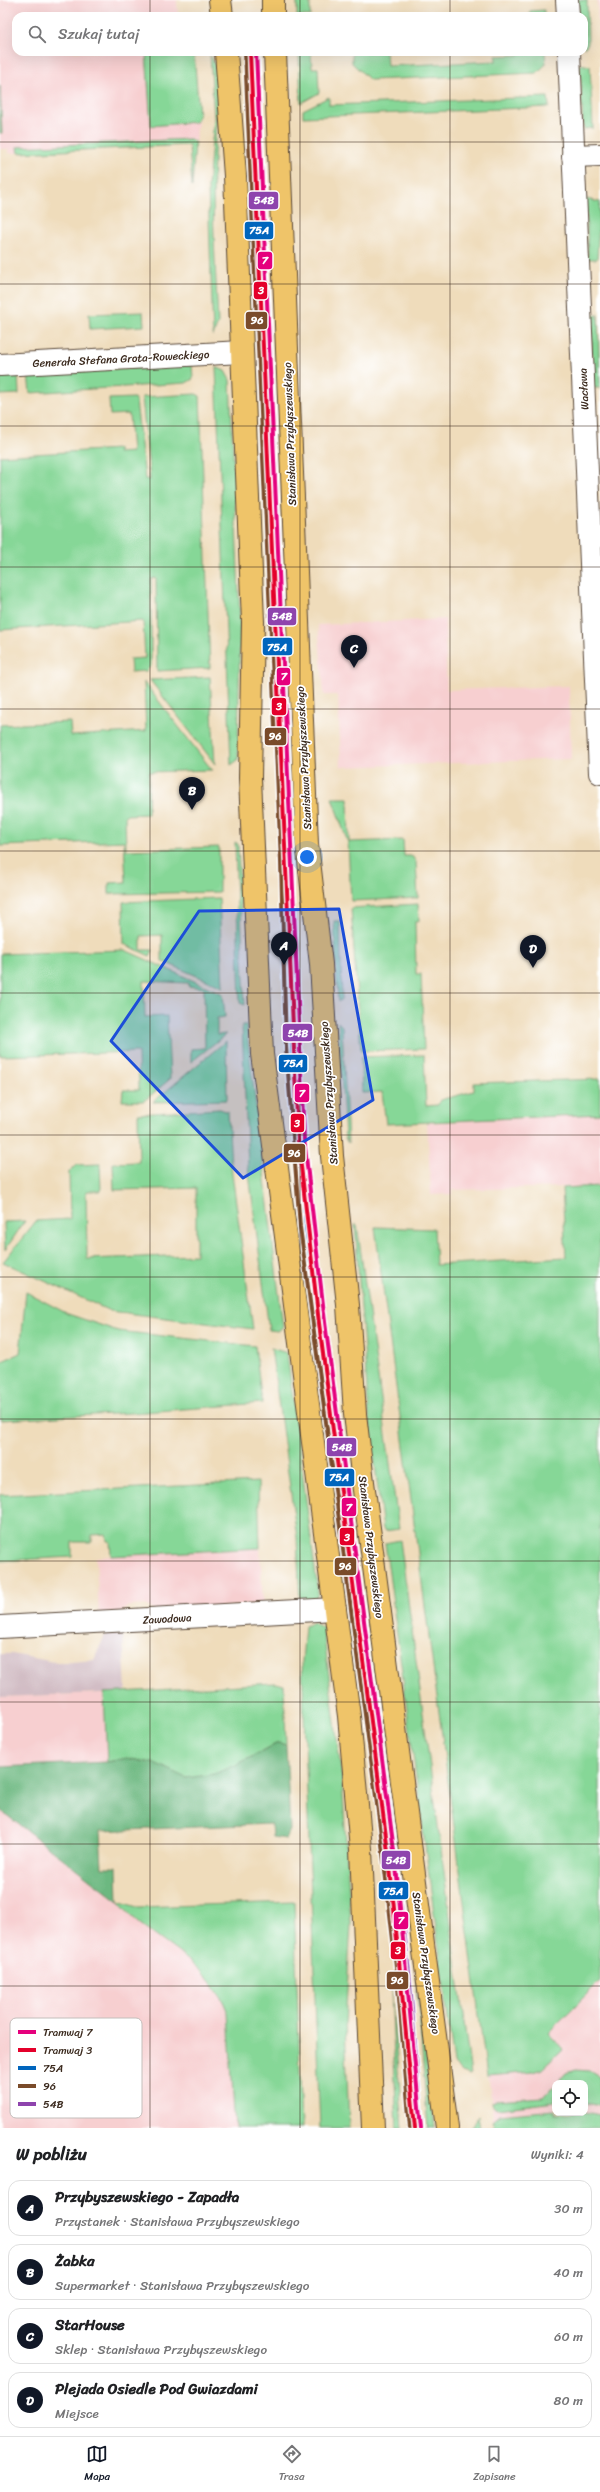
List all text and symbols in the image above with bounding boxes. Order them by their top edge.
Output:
search box [12,12,588,56]
text: Szukaj tutaj [58,21,139,47]
icon: search [26,23,48,45]
line badge: 54B [248,191,279,210]
text: 54B [254,191,274,210]
line badge: 75A [244,221,274,240]
text: 75A [249,221,269,240]
line badge: 7 [257,251,273,270]
text: 7 [262,251,270,270]
line badge: 3 [253,281,268,300]
text: 3 [257,281,265,300]
line badge: 96 [245,311,268,330]
text: 96 [250,311,264,330]
street label: Generała Stefana Grota-Roweckiego [32,345,210,373]
street label: Stanisława Przybyszewskiego [278,362,302,506]
street label: Wacława [573,367,595,410]
line badge: 54B [267,607,297,626]
text: 54B [272,607,292,626]
pin: C [341,635,367,668]
line badge: 75A [262,637,293,656]
text: 75A [267,638,287,657]
line badge: 7 [276,667,291,686]
text: 7 [281,667,289,686]
street label: Stanisława Przybyszewskiego [291,686,317,830]
line badge: 3 [271,697,287,716]
text: 3 [275,697,283,716]
line badge: 96 [264,727,287,746]
text: 96 [268,727,282,746]
pin: B [179,777,205,810]
your location [297,847,317,867]
pin: A [271,932,297,965]
pin: D [520,935,546,968]
street label: Stanisława Przybyszewskiego [314,1020,343,1165]
line badge: 54B [282,1023,313,1042]
text: 54B [288,1024,308,1043]
line badge: 75A [278,1054,308,1073]
text: 75A [283,1054,303,1073]
line badge: 7 [294,1083,310,1103]
text: 7 [299,1084,307,1103]
line badge: 3 [290,1113,305,1133]
text: 3 [293,1114,301,1133]
line badge: 96 [283,1143,306,1163]
text: 96 [287,1144,301,1163]
line badge: 54B [326,1437,357,1457]
text: 54B [332,1438,352,1457]
line badge: 75A [324,1468,355,1487]
text: 75A [329,1468,349,1487]
street label: Stanisława Przybyszewskiego [353,1475,389,1620]
line badge: 7 [341,1497,357,1517]
text: 7 [346,1498,354,1517]
line badge: 3 [339,1527,355,1546]
text: 3 [343,1528,351,1547]
line badge: 96 [334,1557,357,1576]
text: 96 [338,1557,352,1576]
street label: Zawodowa [142,1608,192,1630]
line badge: 54B [381,1850,411,1870]
text: 54B [386,1851,406,1870]
line badge: 75A [378,1881,409,1900]
text: 75A [383,1882,403,1901]
street label: Stanisława Przybyszewskiego [407,1891,445,2036]
line badge: 7 [393,1911,409,1930]
text: 7 [398,1911,406,1930]
line badge: 3 [390,1941,406,1960]
text: 3 [394,1941,402,1960]
line badge: 96 [386,1971,409,1990]
text: 96 [390,1971,404,1990]
legend [10,2018,142,2118]
text: Tramwaj 7 [43,2023,93,2042]
text: Tramwaj 3 [43,2041,92,2060]
text: 75A [43,2059,63,2078]
text: 96 [43,2077,56,2096]
map controls [552,2080,588,2116]
button: locate [552,2080,588,2116]
text: 54B [43,2095,64,2114]
text: W pobliżu [16,2139,87,2169]
text: Wyniki: 4 [531,2143,584,2166]
text: Przybyszewskiego - Zapadła [55,2184,239,2210]
text: A [26,2197,34,2220]
text: 30 m [554,2197,583,2220]
text: Przystanek · Stanisława Przybyszewskiego [55,2210,300,2233]
text: Żabka [55,2248,94,2274]
text: B [26,2261,34,2284]
text: 40 m [553,2261,583,2284]
text: Supermarket · Stanisława Przybyszewskiego [55,2274,309,2297]
text: StarHouse [55,2312,125,2338]
text: C [26,2325,34,2348]
text: 60 m [554,2325,583,2348]
text: Sklep · Stanisława Przybyszewskiego [55,2338,267,2361]
text: Plejada Osiedle Pod Gwiazdami [55,2376,258,2402]
text: D [26,2389,34,2412]
text: 80 m [554,2389,583,2412]
text: Miejsce [55,2402,99,2425]
tab: Mapa [84,2443,110,2486]
tab: Trasa [279,2443,304,2486]
tab: Zapisane [473,2443,516,2486]

